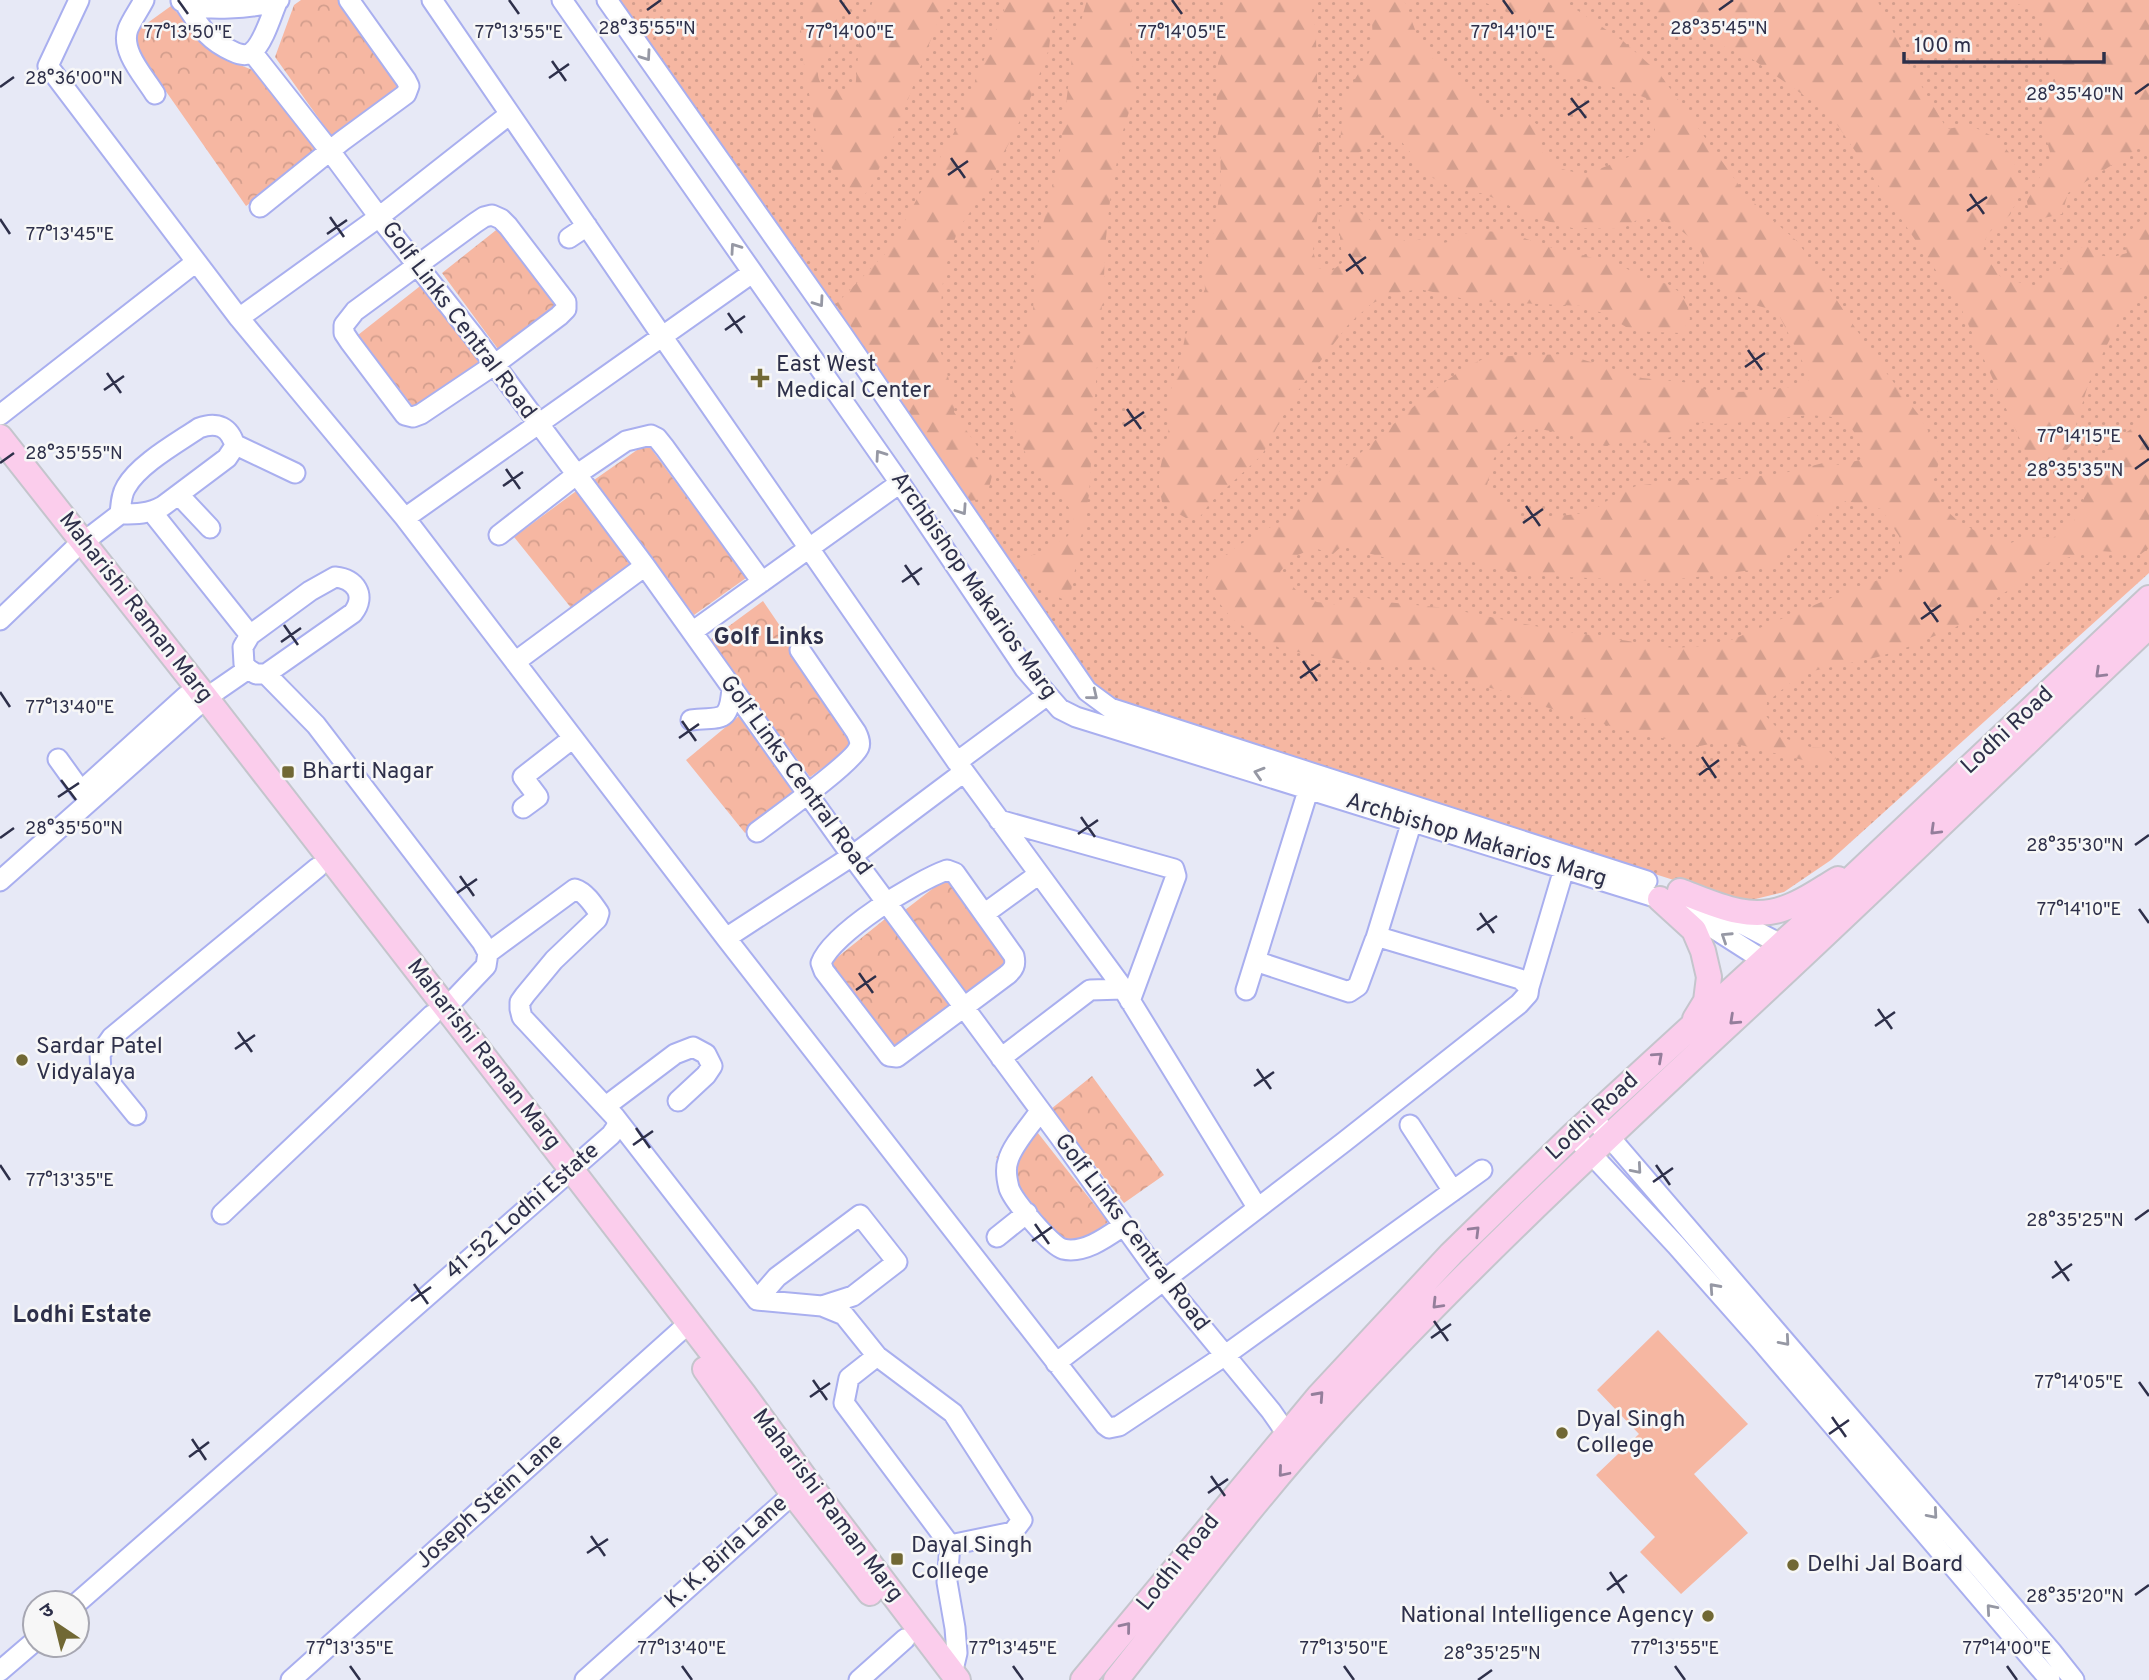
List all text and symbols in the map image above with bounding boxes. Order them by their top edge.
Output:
text: 28°35'55"N [598,18,696,41]
text: 28°35'45"N [1670,18,1768,41]
scale bar [1904,21,2104,65]
text: 77°13'50"E [144,22,232,45]
text: 77°13'55"E [475,22,563,45]
text: 77°14'00"E [805,22,895,45]
text: 77°14'05"E [1138,22,1226,45]
text: 77°14'10"E [1471,22,1555,45]
text: 100 m [1914,33,1971,60]
one-way arrow [638,48,650,61]
text: 28°36'00"N [25,68,123,91]
text: 28°35'40"N [2026,84,2124,107]
street label: Golf Links Central Road [374,216,542,426]
text: 77°13'45"E [26,224,114,247]
one-way arrow [731,243,743,256]
one-way arrow [811,294,823,307]
place label: East West Medical Center [776,351,931,406]
marker: East West Medical Center [750,368,770,388]
text: 77°14'15"E [2037,426,2121,449]
text: 28°35'55"N [25,443,123,466]
one-way arrow [876,450,888,463]
text: 28°35'35"N [2026,460,2124,483]
street label: Archbishop Makarios Marg [883,467,1063,705]
one-way arrow [954,502,966,515]
street label: Maharishi Raman Marg [51,507,219,709]
district label: Golf Links [714,623,824,653]
one-way arrow [2095,665,2108,678]
street label: Golf Links Central Road [713,670,877,882]
street label: Lodhi Road [1956,681,2060,781]
one-way arrow [1085,687,1098,699]
text: 77°13'40"E [26,697,114,720]
place label: Bharti Nagar [302,758,434,787]
marker: Bharti Nagar [280,764,296,780]
one-way arrow [1253,767,1265,782]
street label: Archbishop Makarios Marg [1342,787,1610,895]
text: 28°35'50"N [25,818,123,841]
one-way arrow [1930,821,1943,834]
text: 28°35'30"N [2026,835,2124,858]
text: 77°14'10"E [2037,899,2121,922]
one-way arrow [1721,932,1734,945]
street label: Maharishi Raman Marg [399,954,567,1156]
one-way arrow [1729,1011,1742,1024]
place label: Sardar Patel Vidyalaya [36,1033,163,1088]
marker: Sardar Patel Vidyalaya [14,1052,30,1068]
one-way arrow [1650,1053,1663,1066]
street label: Lodhi Road [1541,1067,1645,1167]
street label: Golf Links Central Road [1047,1128,1215,1338]
street label: 41-52 Lodhi Estate [440,1137,606,1287]
one-way arrow [1629,1161,1641,1174]
text: 77°13'35"E [26,1170,114,1193]
text: 28°35'25"N [2026,1210,2124,1233]
one-way arrow [1467,1226,1480,1239]
one-way arrow [1710,1283,1722,1296]
one-way arrow [1432,1296,1445,1309]
district label: Lodhi Estate [12,1301,152,1331]
one-way arrow [1777,1333,1789,1346]
text: 77°14'05"E [2035,1372,2123,1395]
one-way arrow [1311,1392,1324,1405]
street label: Maharishi Raman Marg [745,1404,909,1608]
place label: Dyal Singh College [1576,1406,1686,1461]
marker: Dyal Singh College [1554,1425,1570,1441]
street label: Joseph Stein Lane [410,1428,570,1576]
one-way arrow [1279,1464,1291,1477]
street label: K. K. Birla Lane [659,1490,795,1616]
one-way arrow [1925,1506,1937,1519]
street label: Lodhi Road [1131,1509,1227,1617]
place label: Dayal Singh College [911,1532,1032,1587]
marker: Dayal Singh College [889,1551,905,1567]
place label: Delhi Jal Board [1807,1551,1963,1580]
marker: Delhi Jal Board [1785,1557,1801,1573]
text: 28°35'20"N [2026,1586,2124,1609]
north arrow [21,1589,91,1659]
text: उ [36,1598,60,1625]
place label: National Intelligence Agency [1400,1602,1694,1631]
one-way arrow [1987,1604,1999,1617]
marker: National Intelligence Agency [1700,1608,1716,1624]
one-way arrow [1118,1623,1131,1635]
text: 77°13'35"E [306,1638,394,1661]
text: 77°13'40"E [638,1638,726,1661]
text: 77°13'45"E [969,1638,1057,1661]
text: 77°13'50"E [1300,1638,1388,1661]
text: 77°13'55"E [1631,1638,1719,1661]
text: 77°14'00"E [1962,1638,2052,1661]
text: 28°35'25"N [1443,1643,1541,1666]

